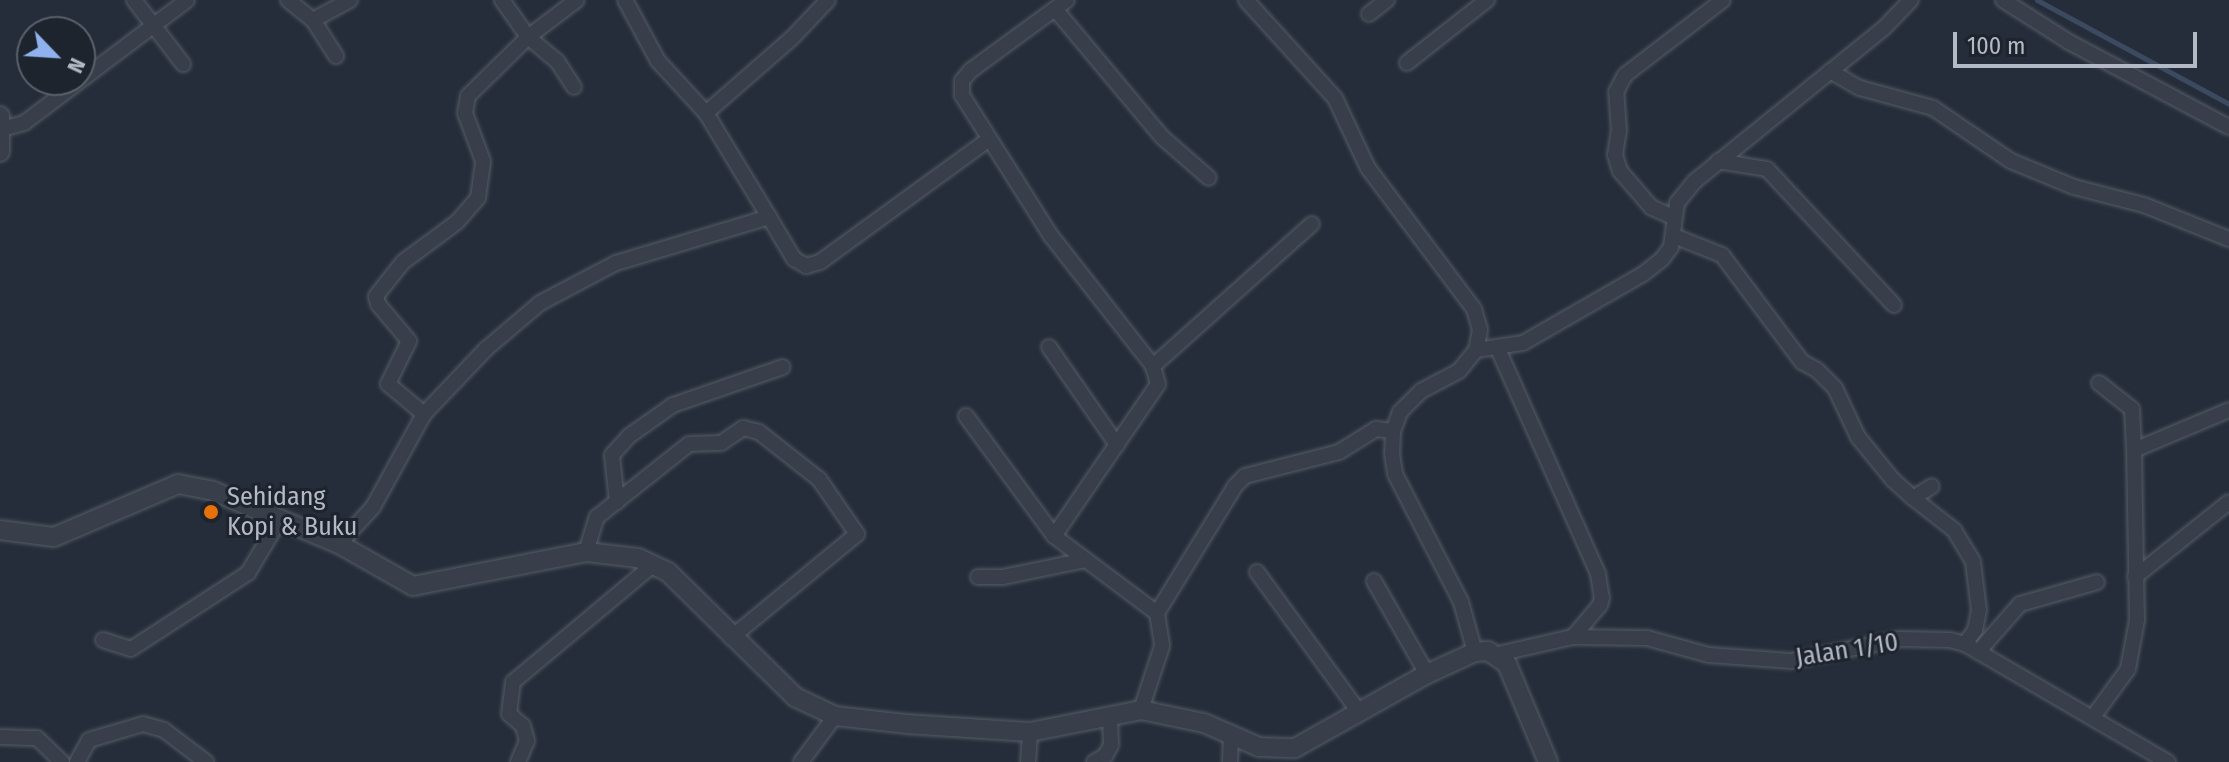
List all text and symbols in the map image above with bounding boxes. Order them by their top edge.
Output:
north arrow [16,16,96,96]
scale bar [1957,16,2201,66]
text: 100 m [1967,32,2025,60]
text: N [61,54,91,77]
place label: Sehidang Kopi & Buku [227,481,357,542]
marker: Sehidang Kopi & Buku [202,503,220,521]
street label: Jalan 1/10 [1794,627,1900,673]

